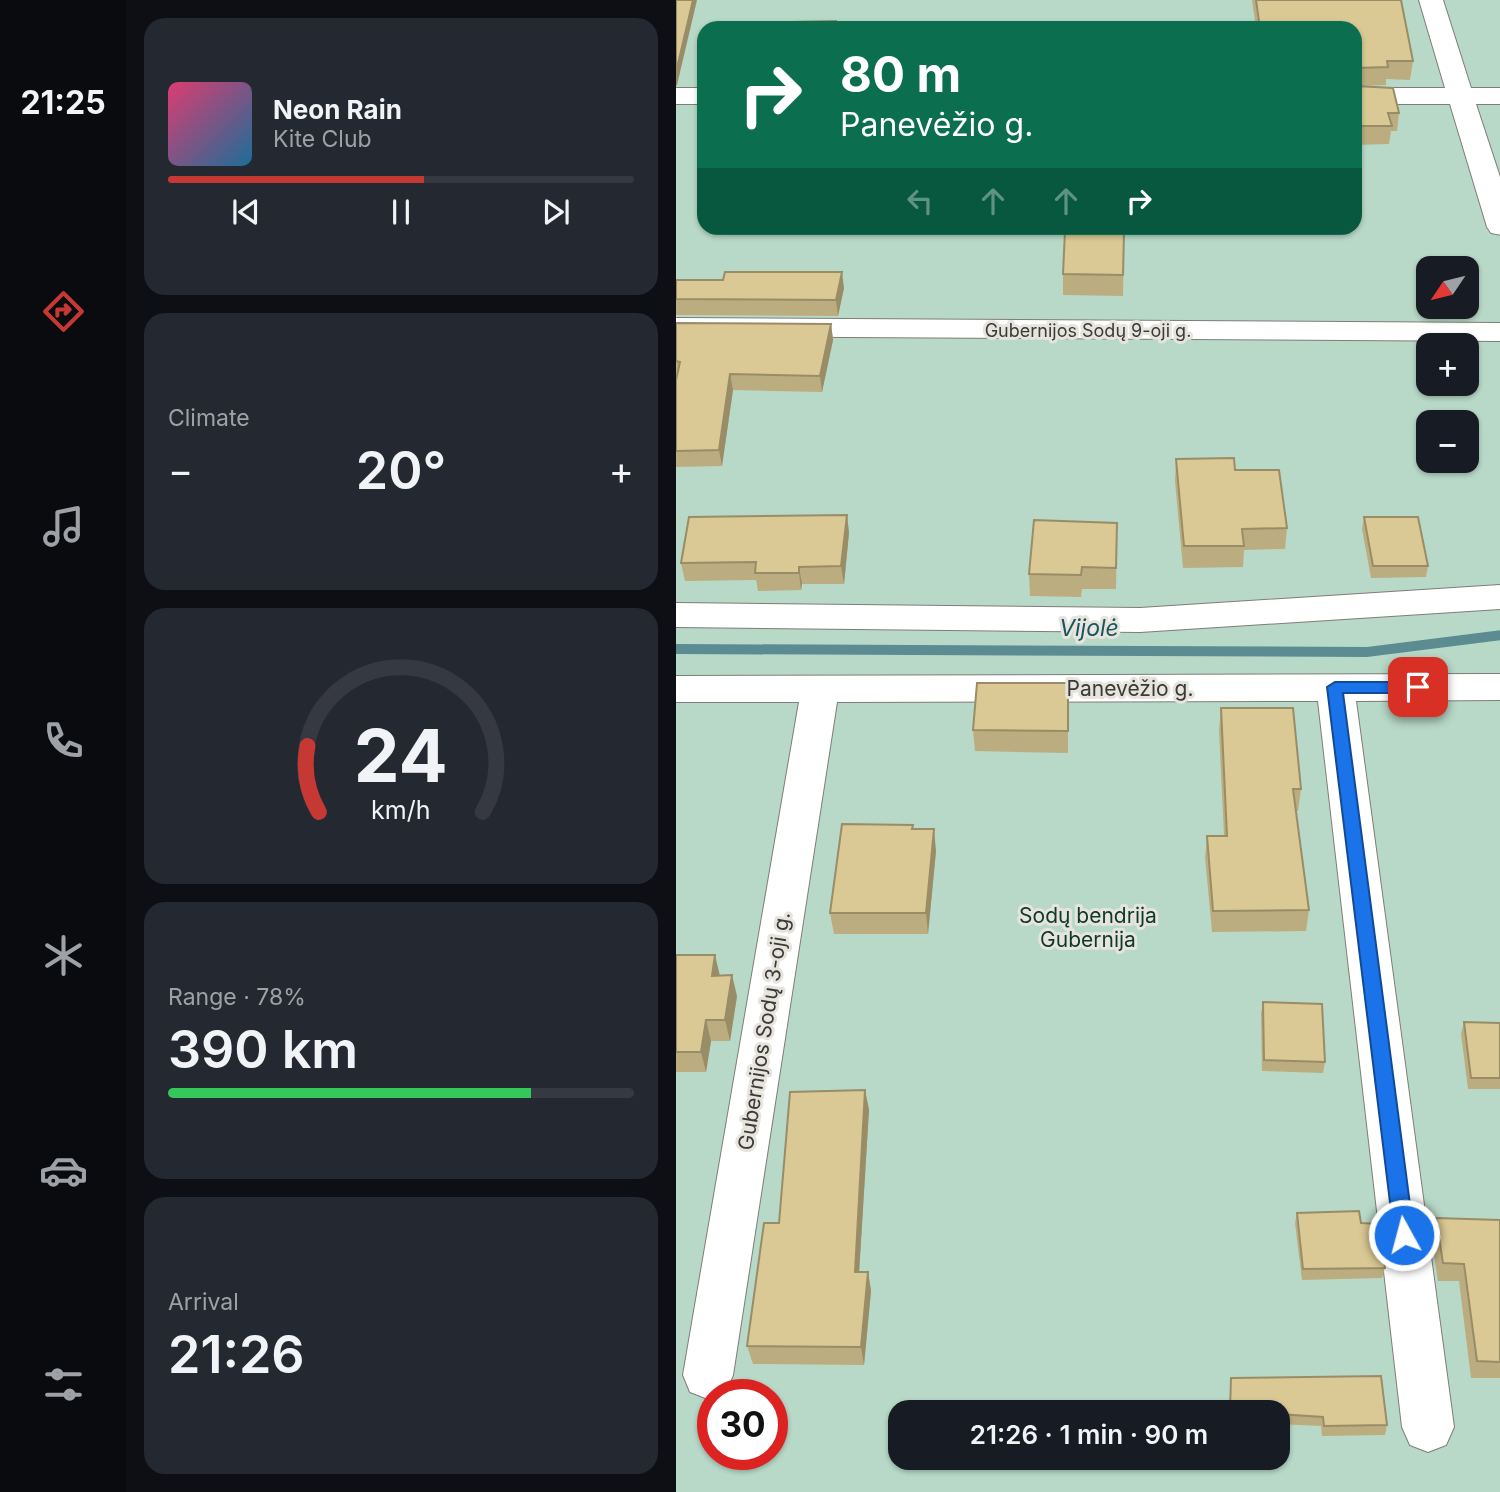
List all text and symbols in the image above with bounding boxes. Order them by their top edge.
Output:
text: 80 m [840,45,961,104]
icon: right [725,49,816,140]
text: 21:25 [20,83,106,122]
text: Neon Rain [273,94,402,125]
text: Panevėžio g. [840,105,1033,144]
text: Kite Club [273,125,372,153]
icon: left [901,182,939,220]
icon: ahead [974,182,1012,220]
icon: ahead [1047,182,1085,220]
icon: right [1120,182,1158,220]
icon: previous [227,193,265,231]
icon: pause [382,193,420,231]
icon: next [537,193,575,231]
north arrow [1416,256,1479,318]
map controls [1416,256,1479,473]
icon: directions [39,287,88,336]
street label: Gubernijos Sodų 9-oji g. [985,320,1191,341]
button: + [1416,333,1479,396]
text: Climate [168,404,250,432]
button: − [1416,410,1479,473]
text: 20° [356,439,446,502]
text: − [168,447,193,493]
text: + [609,447,634,493]
icon: music [39,502,88,551]
water label: Vijolė [1059,614,1119,642]
pin [1388,657,1448,717]
icon: arrive [1399,668,1437,706]
street label: Panevėžio g. [1067,676,1193,701]
text: 24 [354,711,448,800]
icon: phone [39,716,88,765]
text: km/h [371,795,431,825]
park label: Sodų bendrija Gubernija [1019,903,1157,952]
street label: Gubernijos Sodų 3-oji g. [733,910,795,1152]
icon: climate [39,931,88,980]
text: Range · 78% [168,983,306,1011]
text: 390 km [168,1018,358,1081]
icon: car [39,1146,88,1195]
position arrow [1367,1198,1441,1272]
text: Arrival [168,1288,239,1316]
text: 21:26 [168,1323,305,1386]
icon: filters [39,1360,88,1409]
speed limit sign: 30 [697,1379,788,1470]
text: 21:26 · 1 min · 90 m [970,1419,1208,1450]

